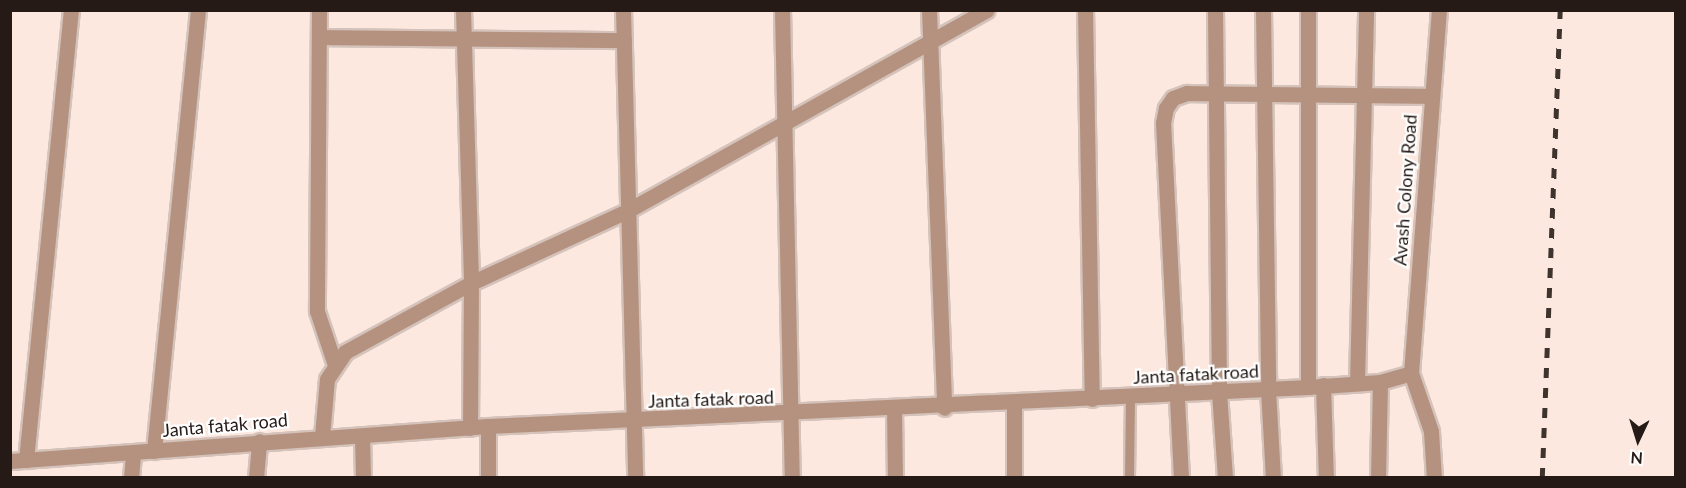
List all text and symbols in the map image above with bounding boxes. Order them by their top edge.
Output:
street label: Avash Colony Road [1389,113,1421,267]
street label: Janta fatak road [1133,360,1259,388]
street label: Janta fatak road [648,386,774,412]
street label: Janta fatak road [161,409,289,441]
north arrow [1608,410,1668,470]
text: N [1630,449,1644,468]

